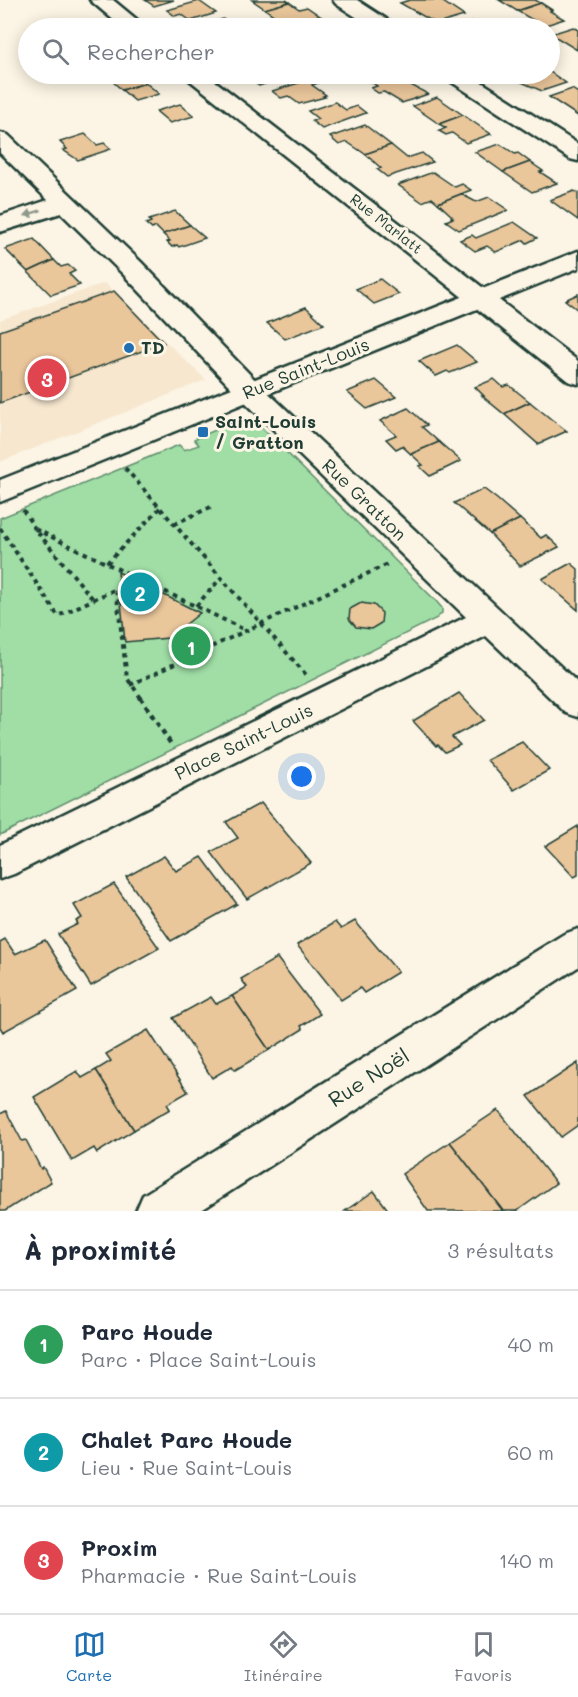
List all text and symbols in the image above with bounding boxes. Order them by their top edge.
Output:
search box [18,18,560,84]
icon: search [39,35,72,68]
text: Rechercher [87,37,215,66]
street label: Rue Marlatt [346,189,427,258]
one-way arrow [24,209,42,219]
street label: Rue Saint-Louis [239,332,373,404]
place label: TD [141,335,165,359]
marker: TD [122,341,136,355]
pin: 3 [28,356,66,400]
place label: Saint-Louis / Gratton [215,409,316,454]
marker: Saint-Louis / Gratton [196,425,210,439]
street label: Rue Gratton [317,453,412,546]
pin: 2 [120,570,160,614]
pin: 1 [172,624,210,668]
street label: Place Saint-Louis [171,697,317,785]
your location [287,762,316,791]
street label: Rue Noël [323,1041,414,1112]
text: À proximité [24,1233,176,1267]
text: 3 résultats [448,1237,554,1263]
text: Parc Houde [81,1317,213,1346]
text: 1 [39,1331,48,1357]
text: 40 m [508,1331,554,1357]
text: Parc · Place Saint-Louis [81,1346,317,1372]
text: Chalet Parc Houde [81,1425,292,1454]
text: 2 [38,1439,49,1465]
text: 60 m [507,1439,554,1465]
text: Lieu · Rue Saint-Louis [81,1454,292,1480]
text: Proxim [81,1533,157,1562]
text: 3 [38,1547,50,1573]
text: 140 m [499,1547,554,1573]
text: Pharmacie · Rue Saint-Louis [81,1562,357,1588]
tab: Carte [66,1628,112,1685]
tab: Itinéraire [244,1628,323,1685]
tab: Favoris [454,1628,512,1685]

